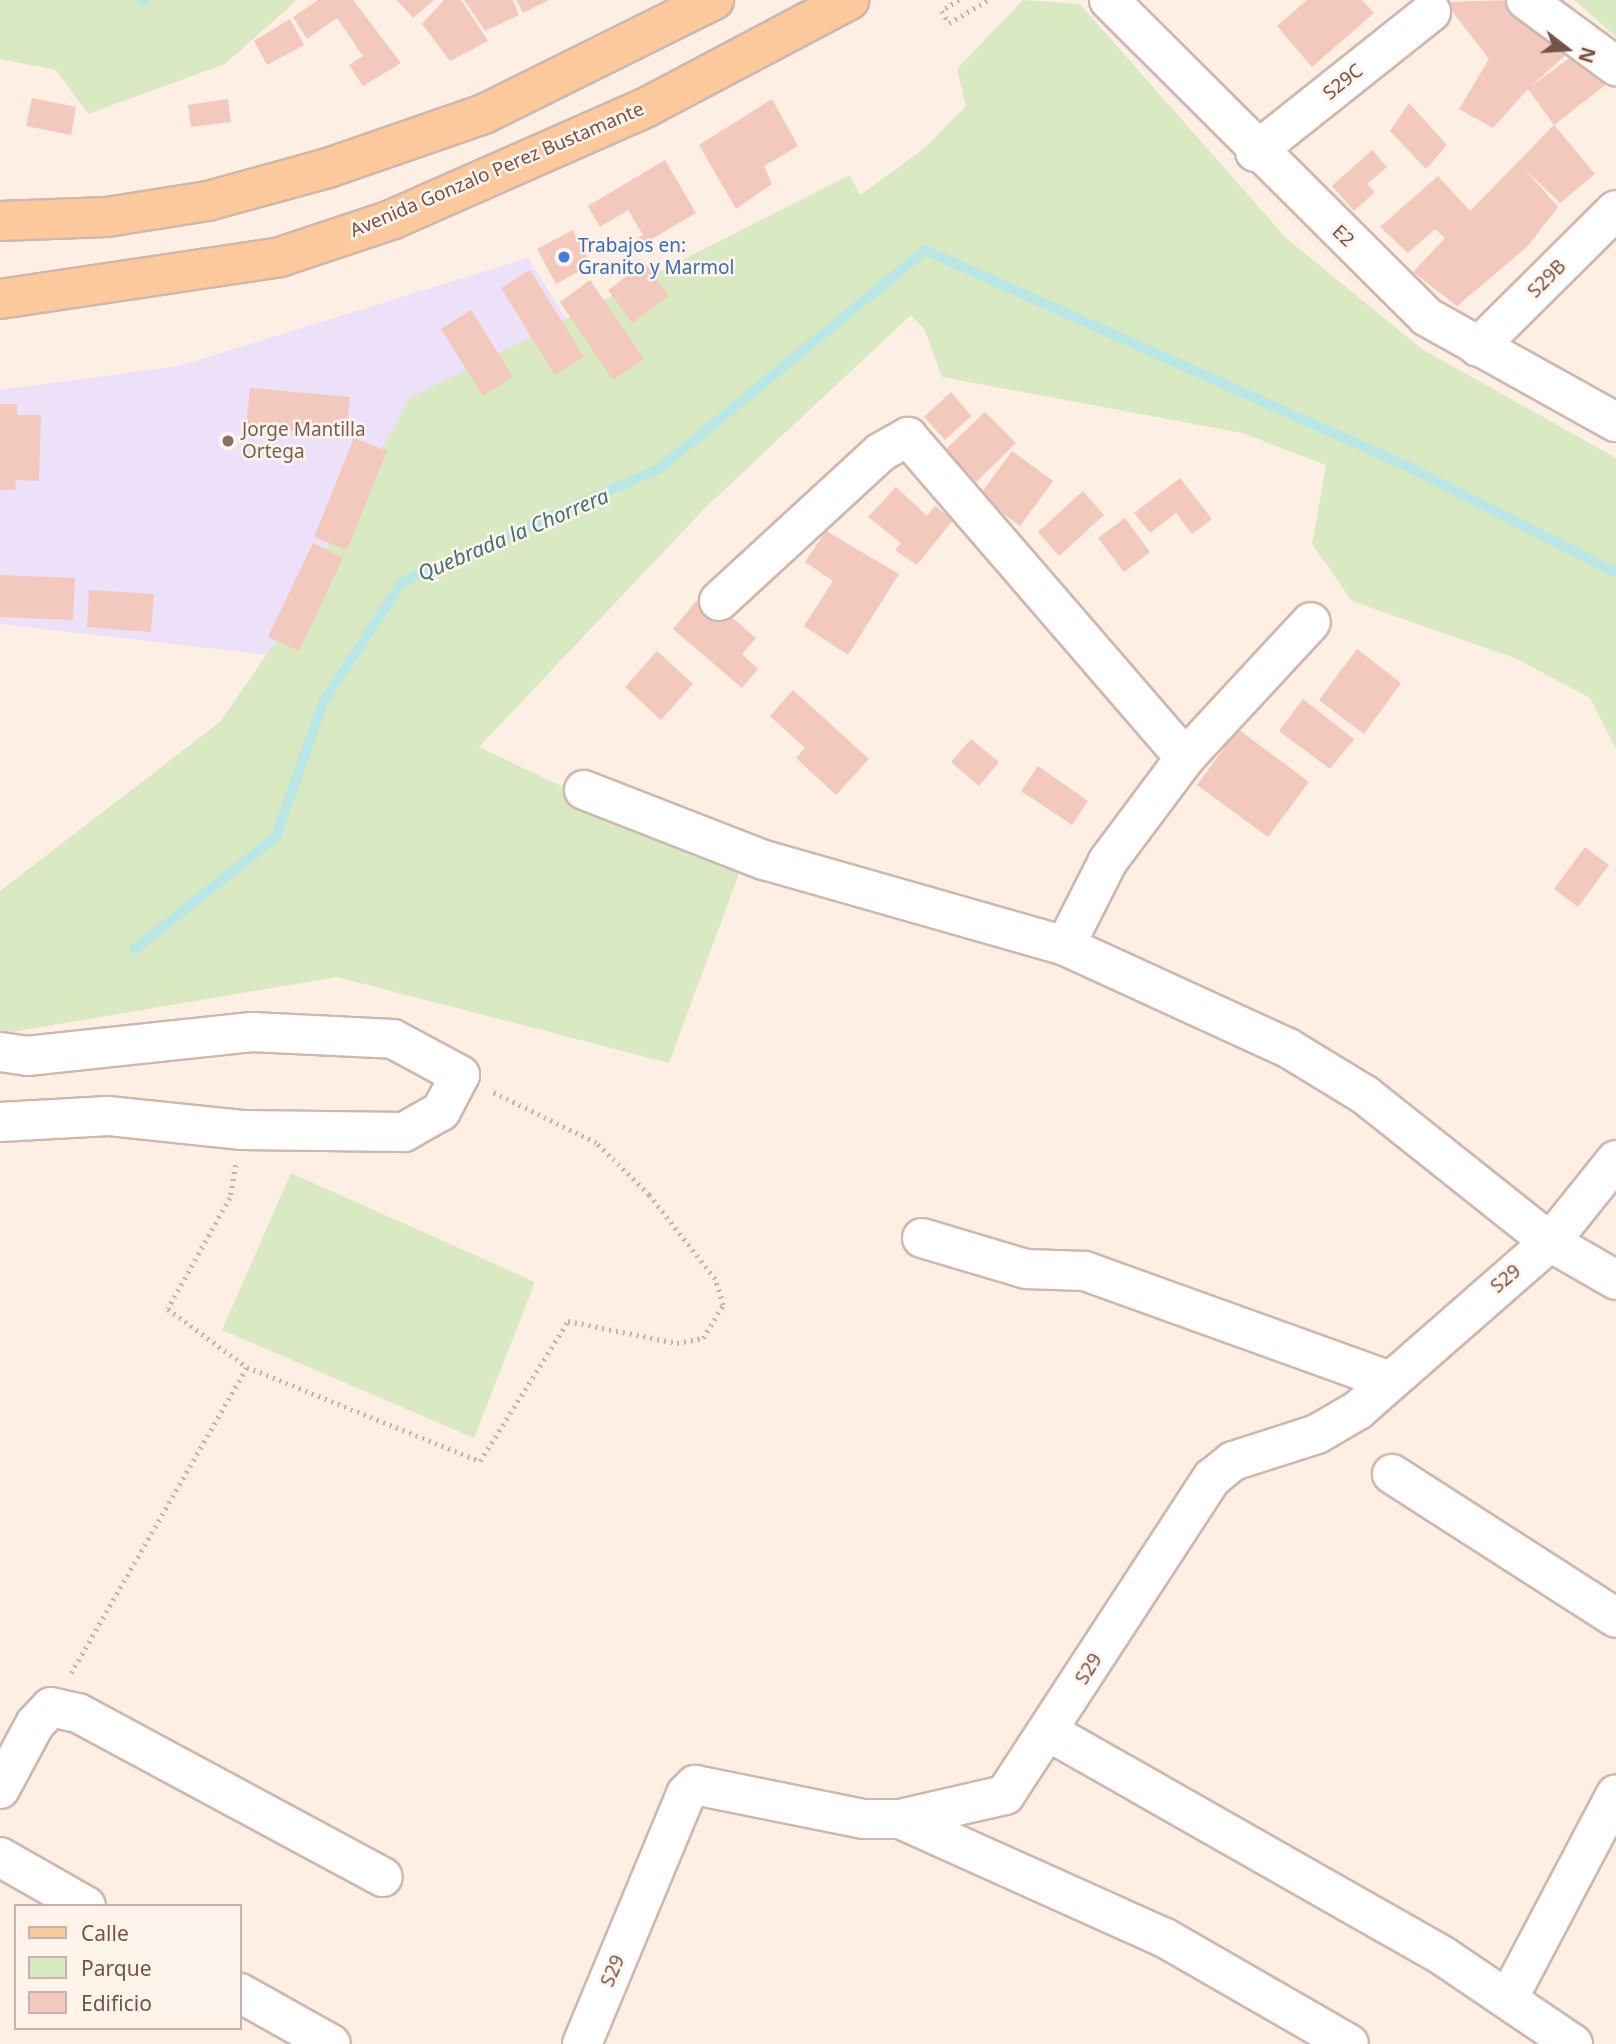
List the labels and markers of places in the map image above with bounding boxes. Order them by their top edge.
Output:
place label: Trabajos en: Granito y Marmol [578,235,734,279]
marker: Trabajos en: Granito y Marmol [556,249,572,265]
place label: Jorge Mantilla Ortega [242,419,366,463]
marker: Jorge Mantilla Ortega [220,433,236,449]

